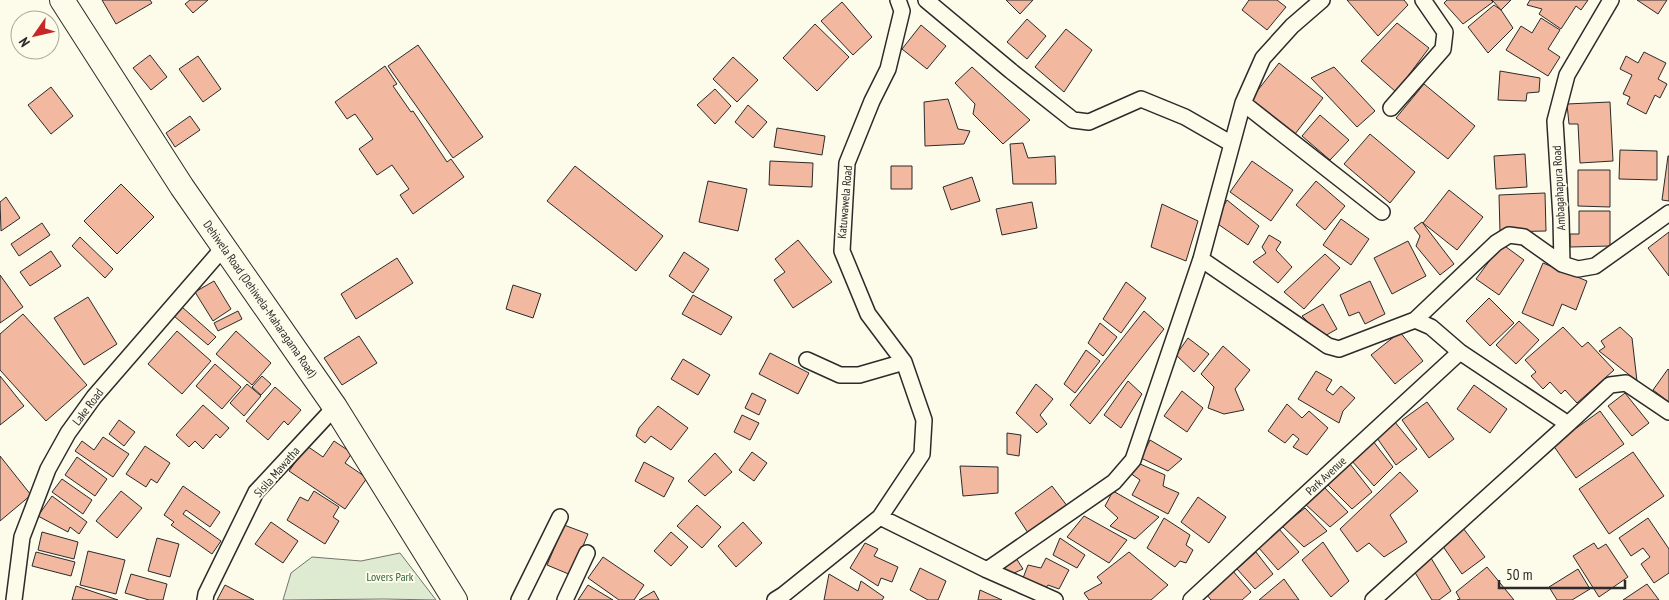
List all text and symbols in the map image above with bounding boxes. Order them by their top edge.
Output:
north arrow [10,10,60,60]
text: N [15,34,34,50]
street label: Ambagahapura Road [1549,145,1568,231]
street label: Katuwawela Road [834,165,855,239]
street label: Dehiwela Road (Dehiwela-Maharagama Road) [200,217,321,380]
street label: Lake Road [69,385,106,428]
street label: Sisila Mawatha [251,443,303,500]
street label: Park Avenue [1302,453,1349,498]
scale bar [1499,558,1625,590]
text: 50 m [1506,565,1532,584]
park label: Lovers Park [367,569,414,584]

